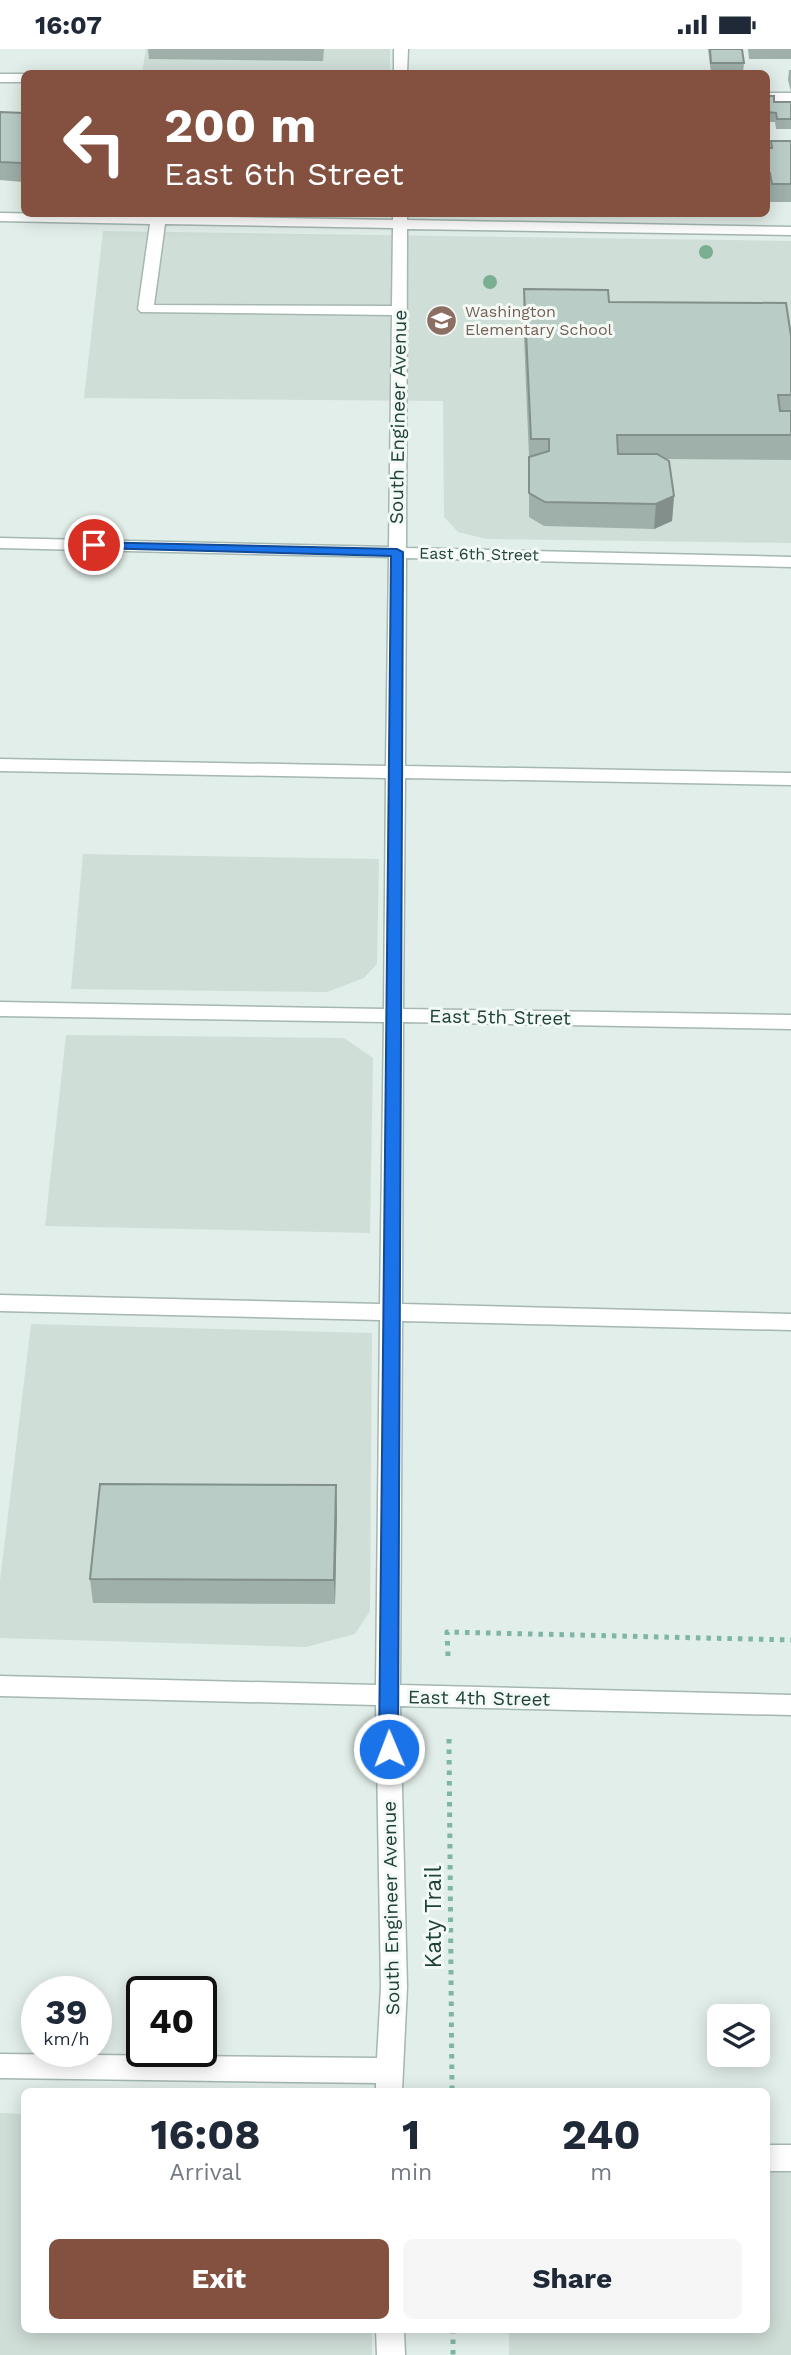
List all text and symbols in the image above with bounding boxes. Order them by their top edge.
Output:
text: 16:07 [35,10,102,40]
text: 200 m [164,96,316,154]
icon: left [49,98,140,189]
text: East 6th Street [164,155,404,193]
place label: Washington Elementary School [465,302,613,339]
school or university icon: Washington Elementary School [425,303,459,337]
street label: South Engineer Avenue [385,310,411,524]
pin [64,515,124,575]
icon: arrive [75,526,113,564]
street label: East 6th Street [419,543,539,565]
street label: East 5th Street [429,1004,571,1030]
street label: East 4th Street [408,1685,550,1711]
position arrow [352,1712,426,1786]
street label: South Engineer Avenue [378,1801,404,2015]
street label: Katy Trail [420,1865,447,1969]
speed limit sign: 40 [126,1976,217,2067]
text: 39 [45,1991,88,2033]
map controls [707,2004,770,2067]
button: layers [707,2004,770,2067]
text: km/h [43,2028,90,2049]
text: 16:08 [150,2110,261,2159]
text: 1 [402,2110,420,2159]
text: 240 [562,2110,641,2159]
text: Arrival [170,2159,241,2186]
text: min [390,2159,432,2186]
text: m [590,2159,612,2186]
button: Exit [49,2239,389,2319]
button: Share [403,2239,742,2319]

